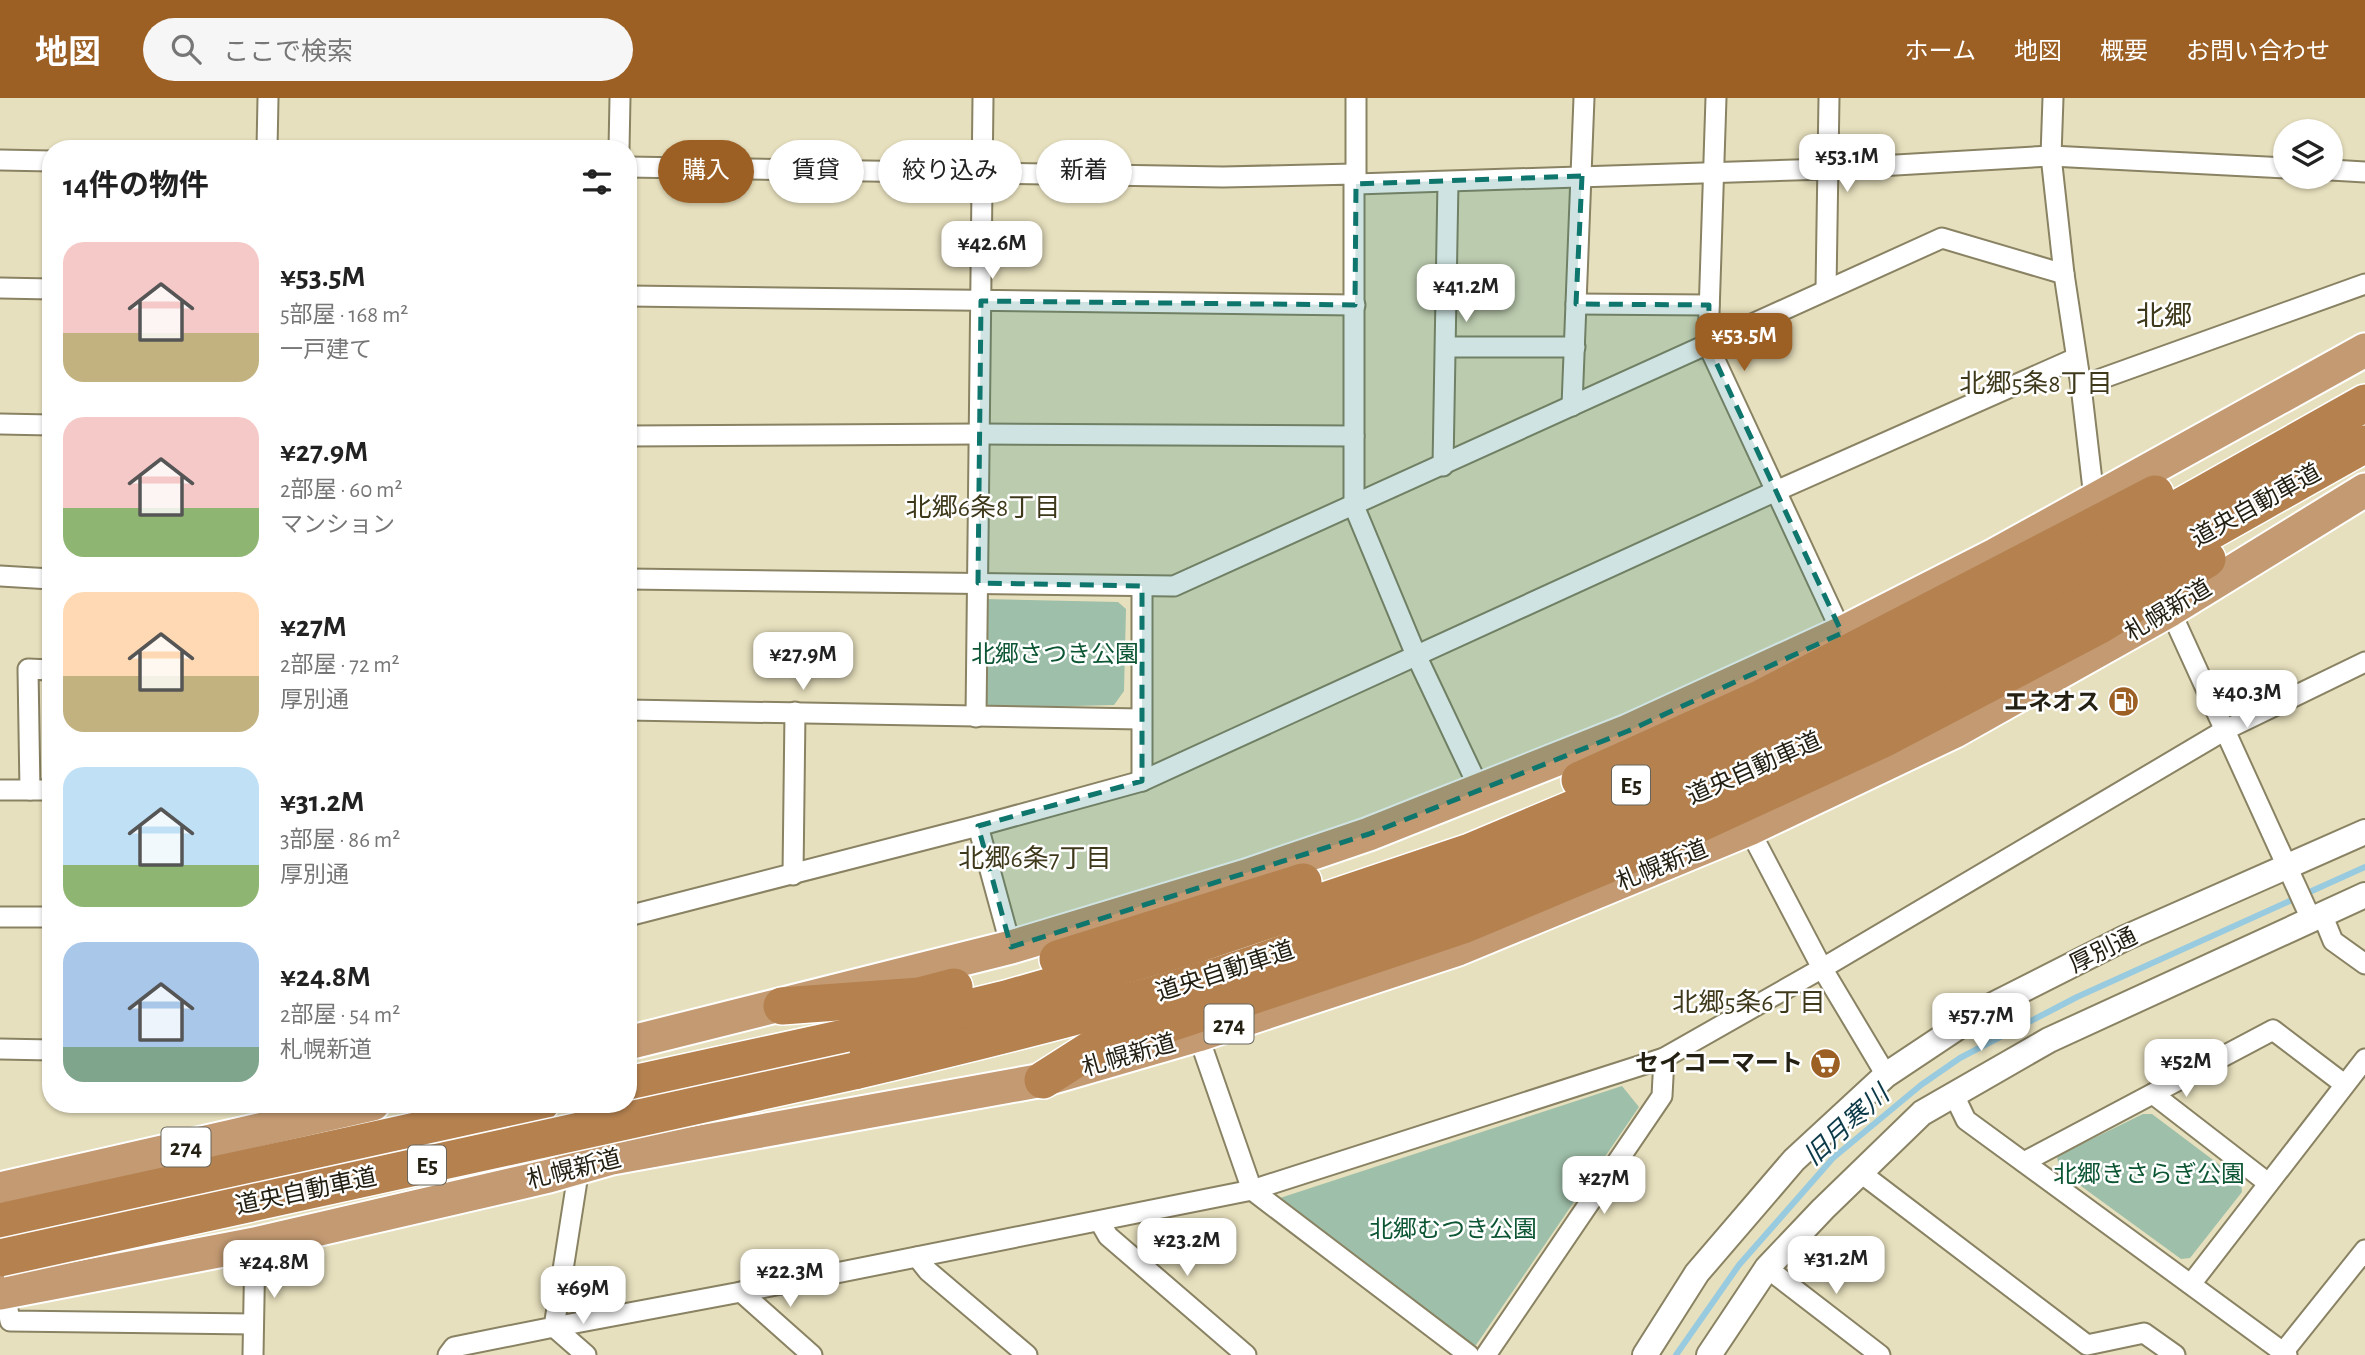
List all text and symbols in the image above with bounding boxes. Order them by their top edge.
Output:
search box [143,18,633,81]
icon: search [167,30,205,68]
text: 地図 [35,37,101,70]
text: ここで検索 [223,39,353,65]
text: ホーム [1905,40,1976,64]
text: 地図 [2014,40,2062,64]
text: 概要 [2100,40,2148,64]
text: お問い合わせ [2186,40,2330,64]
map controls [2273,119,2343,189]
button: layers [2273,119,2343,189]
pin: ¥53.1M [1790,134,1904,194]
chip: 購入 [658,140,754,203]
chip: 賃貸 [768,140,864,203]
chip: 絞り込み [878,140,1022,203]
chip: 新着 [1036,140,1132,203]
text: ¥53.1M [1815,145,1879,168]
icon: filters [578,163,616,201]
text: 14件の物件 [63,171,209,201]
pin: ¥42.6M [935,222,1049,281]
text: ¥42.6M [957,232,1027,255]
text: ¥53.5M [280,262,365,292]
pin: ¥41.2M [1409,264,1523,324]
icon: home [119,270,203,354]
text: ¥41.2M [1433,275,1499,298]
district label: 北郷 [2136,301,2192,331]
text: 5部屋 · 168 m² [280,304,408,327]
pin: ¥53.5M [1687,314,1801,373]
text: ¥53.5M [1711,324,1777,347]
text: 一戸建て [280,339,372,362]
district label: 北郷5条8丁目 [1959,369,2113,397]
text: ¥27.9M [280,437,368,467]
icon: home [119,445,203,529]
street label: 道央自動車道 [2187,459,2325,551]
text: 2部屋 · 60 m² [280,479,403,502]
district label: 北郷6条8丁目 [906,493,1060,521]
text: マンション [280,514,395,537]
street label: 札幌新道 [2120,574,2216,646]
text: ¥27M [280,612,347,642]
icon: home [119,620,203,704]
pin: ¥27.9M [746,632,860,692]
park label: 北郷さつき公園 [971,641,1139,667]
text: ¥27.9M [769,643,837,666]
text: 2部屋 · 72 m² [280,654,400,677]
pin: ¥40.3M [2190,670,2304,730]
text: ¥40.3M [2212,681,2282,704]
fuel station icon: エネオス [2106,685,2140,719]
text: 厚別通 [280,689,349,712]
place label: エネオス [2004,690,2100,715]
street label: 道央自動車道 [1683,727,1825,809]
road number: E5 [1612,765,1650,804]
text: ¥31.2M [280,787,364,817]
icon: home [119,795,203,879]
text: 3部屋 · 86 m² [280,829,400,852]
street label: 札幌新道 [1613,835,1711,895]
district label: 北郷6条7丁目 [958,844,1112,872]
text: 厚別通 [280,864,349,887]
street label: 厚別通 [2065,923,2141,977]
street label: 道央自動車道 [1153,936,1297,1006]
text: ¥24.8M [280,962,371,992]
icon: home [119,970,203,1054]
district label: 北郷5条6丁目 [1672,988,1826,1016]
pin: ¥57.7M [1924,993,2038,1053]
text: 2部屋 · 54 m² [280,1004,400,1027]
road number: 274 [1204,1004,1254,1043]
text: ¥57.7M [1948,1004,2014,1027]
street label: 札幌新道 [1079,1029,1179,1081]
text: 札幌新道 [280,1039,372,1062]
pin: ¥52M [2145,1040,2227,1099]
supermarket icon: セイコーマート [1809,1046,1843,1080]
text: ¥52M [2160,1050,2212,1073]
place label: セイコーマート [1635,1051,1803,1076]
water label: 旧月寒川 [1799,1079,1896,1170]
road number: 274 [162,1128,210,1166]
street label: 札幌新道 [524,1145,624,1193]
road number: E5 [408,1146,446,1184]
pin: ¥27M [1563,1156,1645,1216]
park label: 北郷きさらぎ公園 [2053,1161,2245,1187]
street label: 道央自動車道 [233,1163,379,1219]
text: ¥27M [1578,1167,1630,1190]
park label: 北郷むつき公園 [1369,1216,1537,1242]
pin: ¥23.2M [1130,1218,1244,1278]
text: ¥23.2M [1153,1229,1221,1252]
pin: ¥31.2M [1779,1236,1893,1296]
pin: ¥24.8M [217,1240,331,1300]
text: ¥31.2M [1804,1247,1868,1270]
pin: ¥22.3M [733,1250,847,1309]
text: ¥24.8M [239,1251,309,1274]
text: ¥22.3M [756,1260,824,1283]
pin: ¥69M [542,1266,624,1326]
text: ¥69M [557,1277,609,1300]

